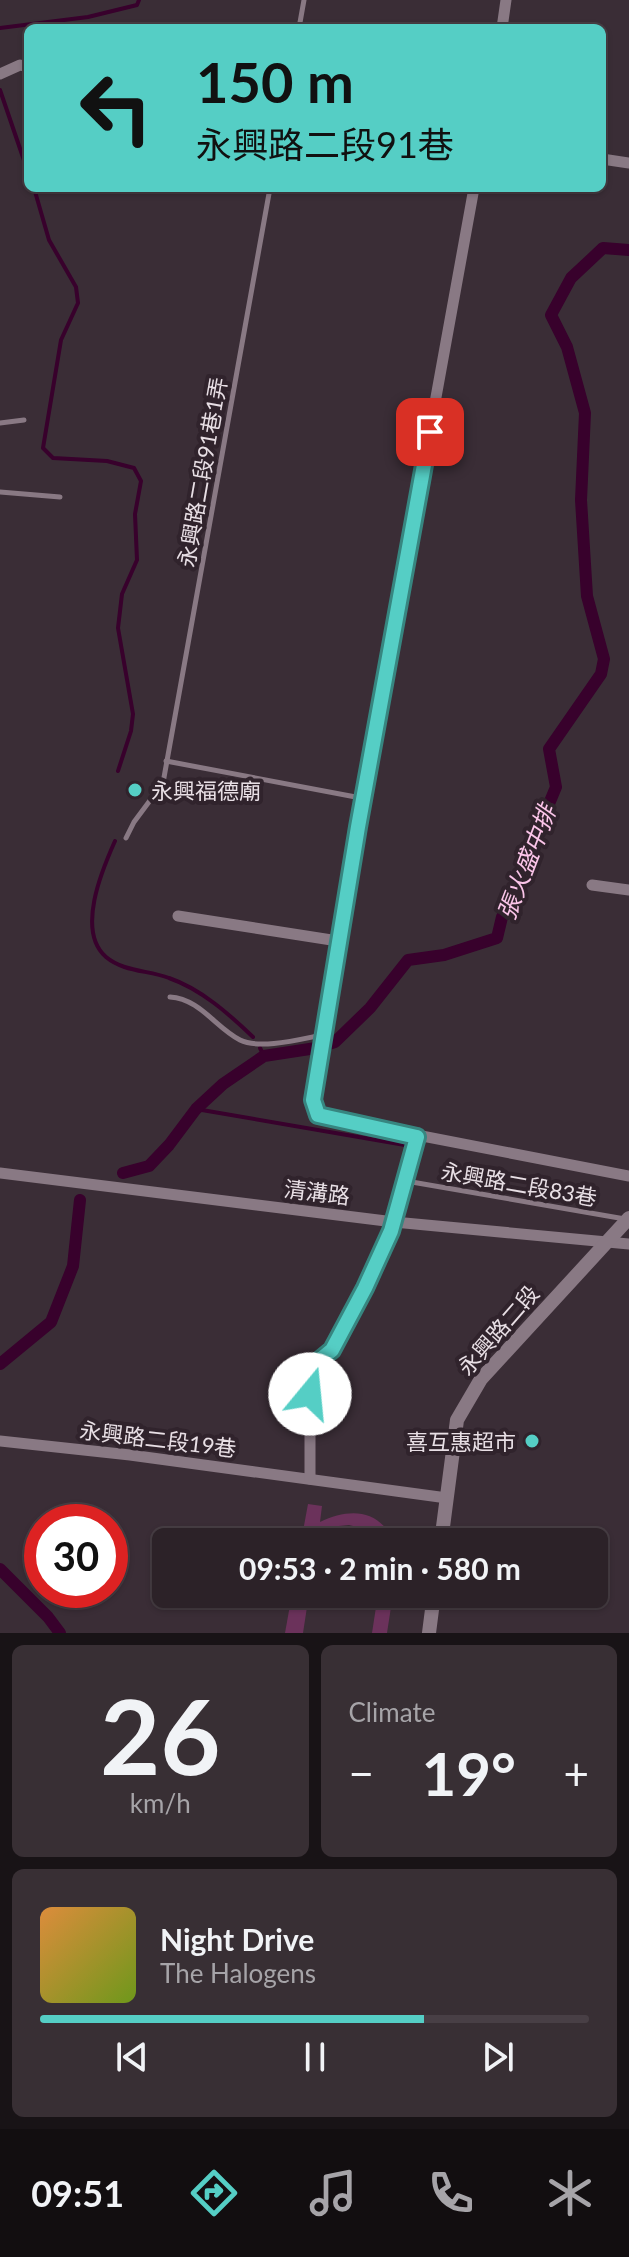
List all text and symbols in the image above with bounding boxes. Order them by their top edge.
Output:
text: 150 m [196,48,354,115]
icon: left [64,56,168,160]
text: 永興路二段91巷 [196,122,454,166]
street label: 永興路二段91巷1弄 [172,375,232,569]
pin [396,398,464,466]
icon: arrive [408,410,452,454]
place label: 永興福德廟 [151,777,261,804]
marker: 永興福德廟 [126,781,144,799]
water label: 張火盛中排 [491,798,562,923]
street label: 永興路二段83巷 [439,1157,599,1211]
street label: 清溝路 [283,1175,351,1209]
street label: 永興路二段 [452,1280,544,1380]
position arrow [268,1352,352,1436]
street label: 永興路二段19巷 [78,1416,238,1462]
place label: 喜互惠超市 [406,1428,516,1455]
marker: 喜互惠超市 [523,1432,541,1450]
speed limit sign: 30 [24,1504,128,1608]
text: 09:53 · 2 min · 580 m [239,1550,521,1586]
text: 26 [100,1672,221,1797]
text: Climate [349,1696,435,1728]
text: 19° [421,1737,516,1809]
text: − [349,1747,374,1799]
text: + [563,1747,589,1799]
text: km/h [130,1787,191,1819]
text: Night Drive [160,1921,314,1957]
text: The Halogens [160,1957,316,1989]
icon: previous [110,2035,154,2079]
icon: pause [293,2035,337,2079]
icon: next [476,2035,520,2079]
icon: directions [186,2165,242,2221]
icon: music [305,2165,361,2221]
icon: phone [423,2165,479,2221]
icon: climate [542,2165,598,2221]
text: 09:51 [31,2171,124,2215]

